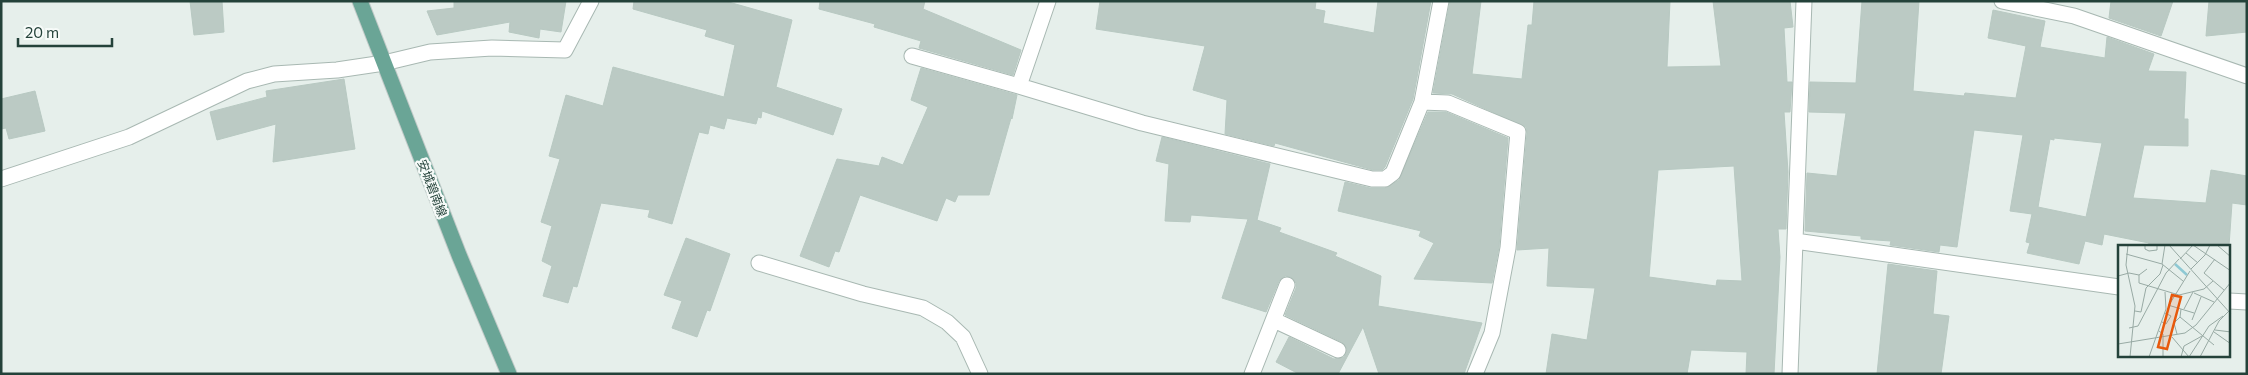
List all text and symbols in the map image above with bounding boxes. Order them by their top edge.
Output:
scale bar [18,15,111,47]
text: 20 m [25,23,59,41]
street label: 安城碧南線 [416,157,450,219]
inset map [2118,245,2230,358]

